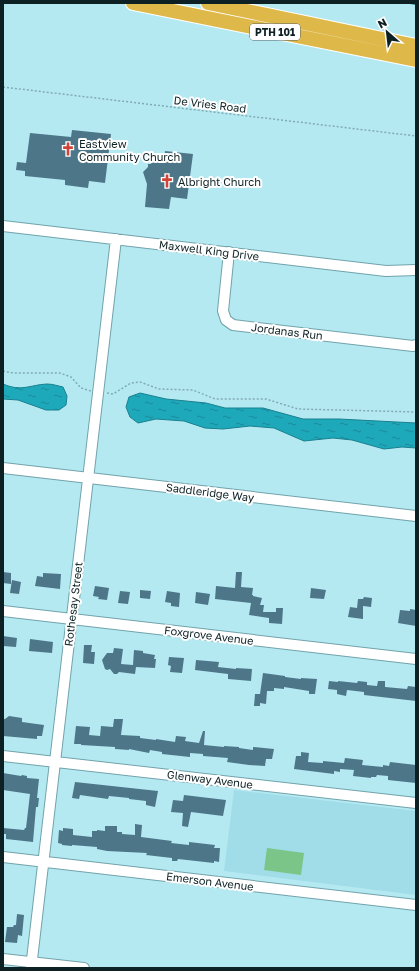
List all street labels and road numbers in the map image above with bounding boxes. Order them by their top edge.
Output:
road number: PTH 101 [250,24,300,40]
street label: De Vries Road [173,93,247,115]
street label: Maxwell King Drive [158,237,260,263]
street label: Jordanas Run [250,320,324,342]
street label: Saddleridge Way [165,480,255,504]
street label: Rothesay Street [61,561,85,647]
street label: Foxgrove Avenue [164,623,254,647]
street label: Glenway Avenue [166,767,254,791]
street label: Emerson Avenue [166,869,254,893]

